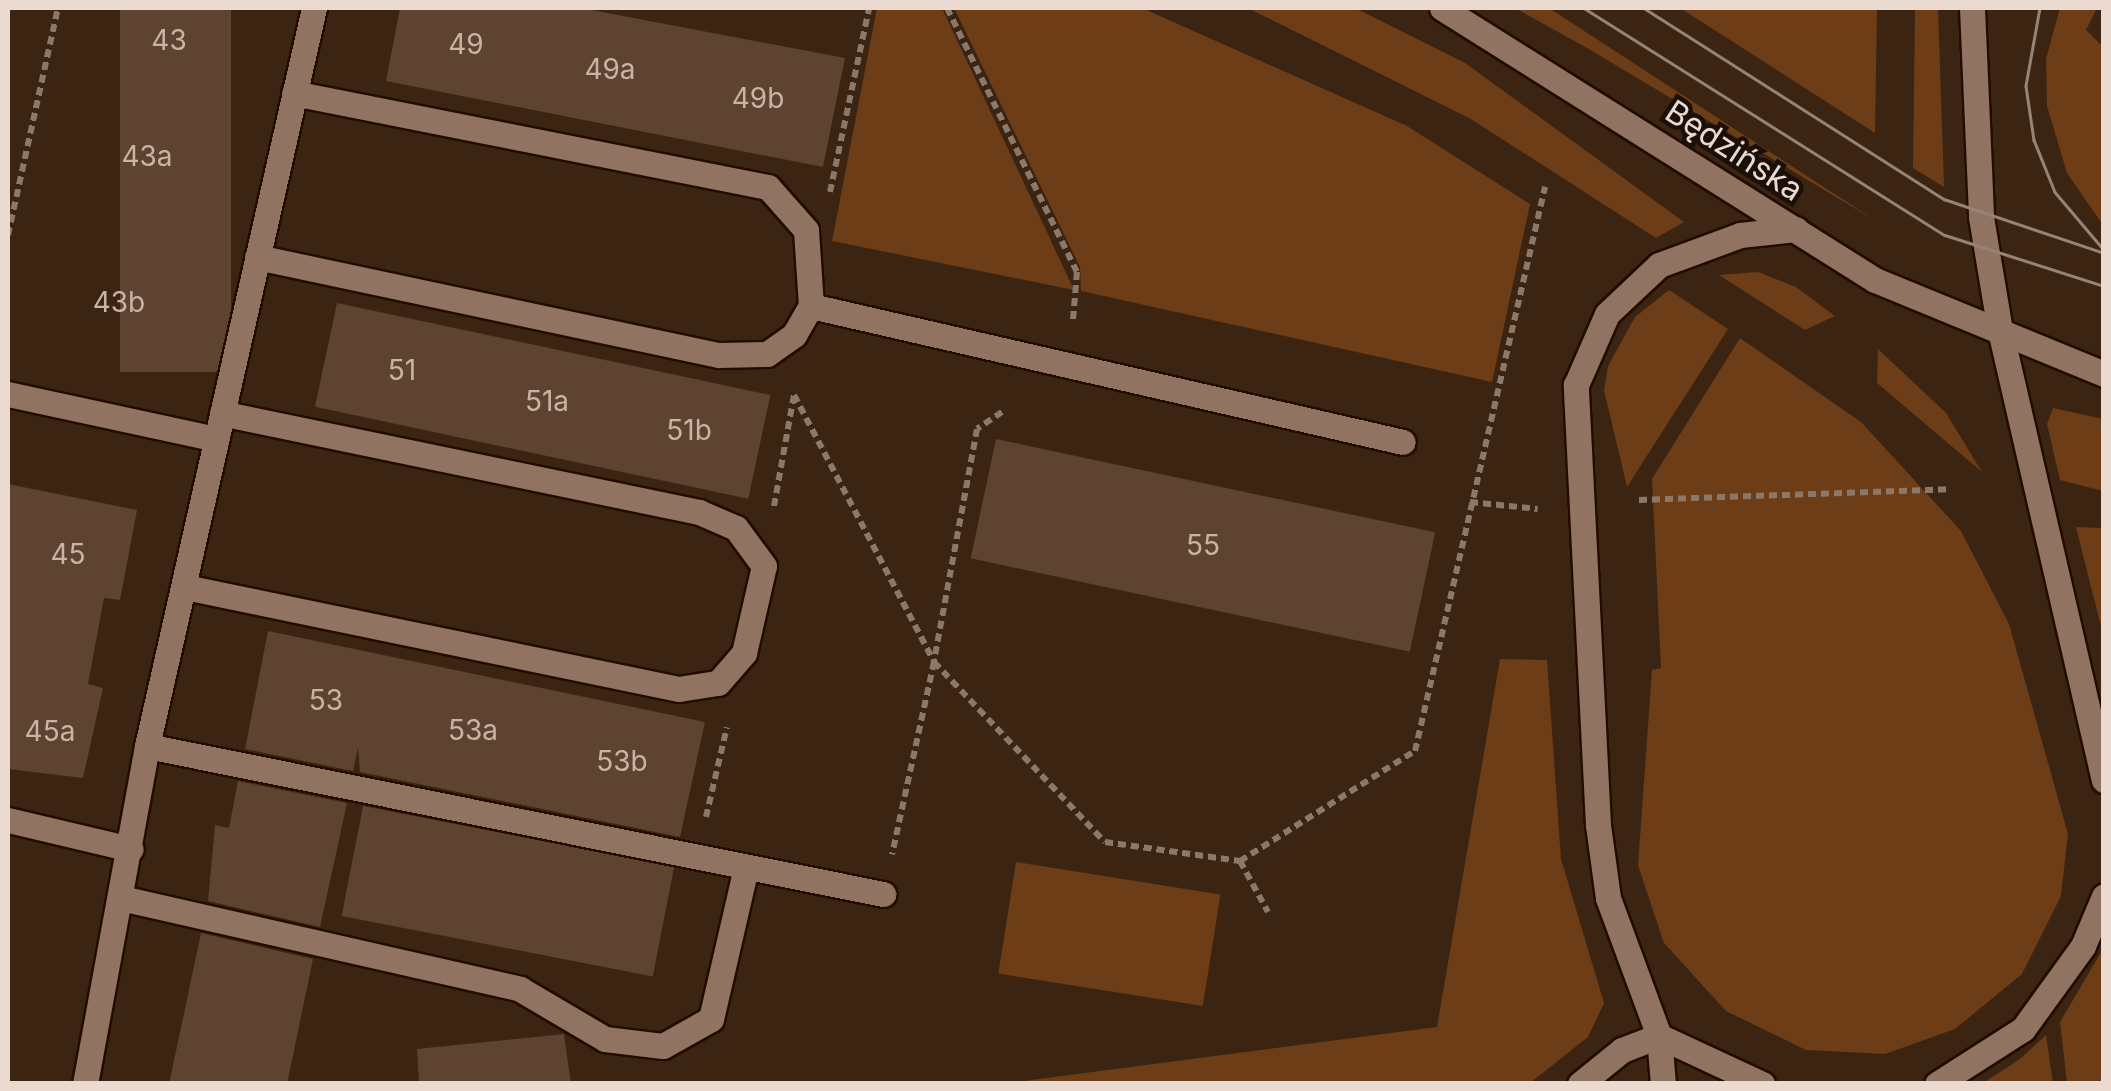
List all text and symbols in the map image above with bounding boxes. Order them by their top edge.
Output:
house number: 43 [151,23,187,57]
house number: 49 [448,27,484,61]
house number: 49a [584,52,636,86]
house number: 49b [732,81,784,115]
street label: Będzińska [1658,92,1810,210]
house number: 43a [121,139,173,173]
house number: 43b [93,285,145,319]
house number: 51 [388,353,416,387]
house number: 51a [525,384,569,418]
house number: 51b [666,413,712,447]
house number: 55 [1186,528,1220,562]
house number: 45 [50,537,86,571]
house number: 53 [309,683,343,717]
house number: 53a [448,713,498,747]
house number: 45a [25,714,75,748]
house number: 53b [596,744,648,778]

